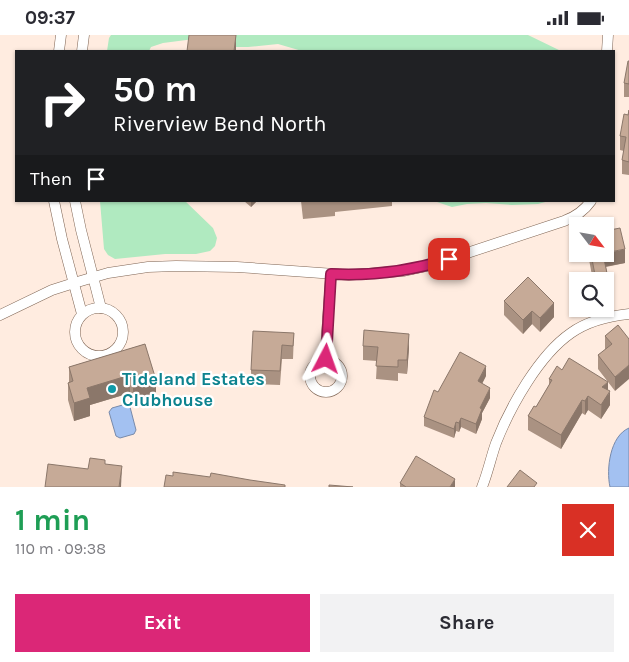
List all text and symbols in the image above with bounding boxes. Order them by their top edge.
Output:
text: 09:37 [25,7,75,29]
text: 50 m [113,69,198,110]
icon: right [30,70,95,135]
text: Riverview Bend North [113,111,327,137]
icon: arrive [82,165,110,193]
text: Then [30,168,72,190]
north arrow [569,217,614,263]
map controls [569,217,614,317]
pin [428,238,470,280]
icon: arrive [435,245,463,273]
button: search [569,272,614,317]
position arrow [299,332,351,384]
place label: Tideland Estates Clubhouse [122,368,265,411]
marker: Tideland Estates Clubhouse [106,383,118,395]
text: 1 min [15,502,90,538]
button: close [562,504,614,556]
text: 110 m · 09:38 [15,539,106,558]
button: Exit [15,594,310,652]
button: Share [320,594,614,652]

